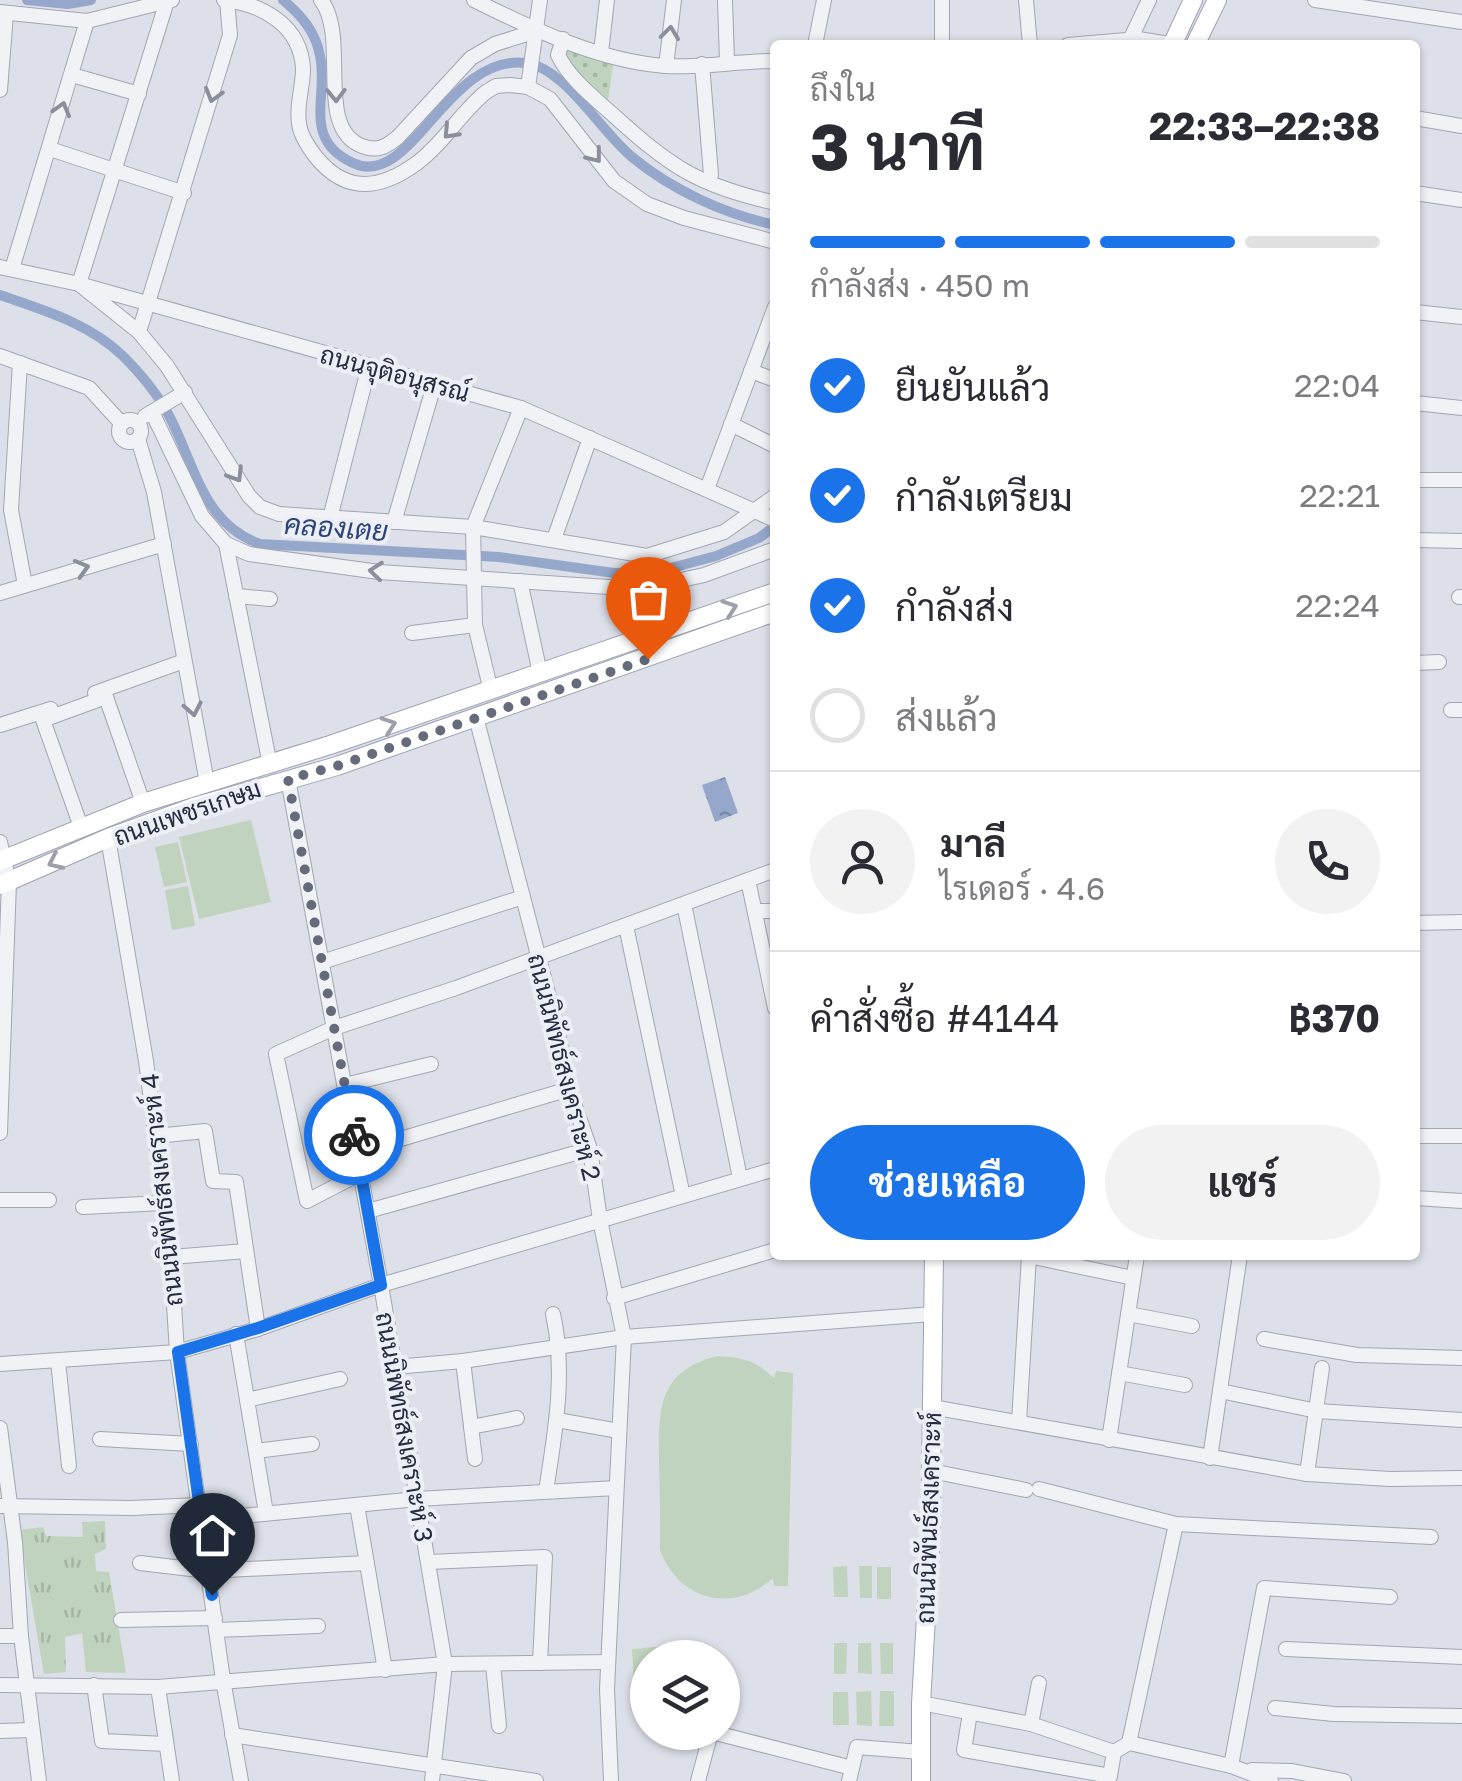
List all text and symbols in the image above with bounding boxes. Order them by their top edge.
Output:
one-way arrow [659,25,680,41]
text: ถึงใน [810,70,876,108]
one-way arrow [203,86,224,103]
one-way arrow [326,87,347,103]
one-way arrow [50,101,71,118]
text: 22:33–22:38 [1149,103,1380,148]
text: 3 นาที [810,106,985,184]
one-way arrow [444,120,462,139]
one-way arrow [583,145,601,163]
text: กำลังส่ง · 450 m [810,266,1030,304]
street label: ถนนจุติอนุสรณ์ [316,337,473,411]
icon: check [810,358,865,413]
text: ยืนยันแล้ว [895,364,1050,409]
text: 22:04 [1294,366,1380,404]
one-way arrow [224,464,243,482]
icon: check [810,468,865,523]
text: กำลังเตรียม [895,474,1073,519]
text: 22:21 [1299,476,1380,514]
water label: คลองเตย [283,507,389,547]
pin [606,557,691,660]
one-way arrow [73,559,90,580]
one-way arrow [368,561,384,582]
icon: bag [621,572,676,627]
icon: check [810,578,865,633]
text: กำลังส่ง [895,584,1014,629]
text: 22:24 [1295,586,1380,624]
one-way arrow [720,600,737,620]
text: ส่งแล้ว [895,694,998,739]
one-way arrow [181,700,202,717]
one-way arrow [380,717,397,737]
street label: ถนนเพชรเกษม [109,772,265,852]
button: person [810,809,915,914]
button: phone [1275,809,1380,914]
text: มาลี [940,820,1006,865]
one-way arrow [48,850,66,870]
text: ไรเดอร์ · 4.6 [940,869,1105,907]
street label: ถนนนิพัทธ์สงเคราะห์ 2 [522,950,609,1184]
text: คำสั่งซื้อ #4144 [810,995,1060,1040]
text: ฿370 [1288,995,1380,1040]
street label: ถนนนิพัทธ์สงเคราะห์ 4 [132,1072,189,1308]
courier [304,1085,404,1185]
icon: bike [327,1108,382,1163]
button: ช่วยเหลือ [810,1125,1085,1240]
button: แชร์ [1105,1125,1380,1240]
street label: ถนนนิพัทธ์สงเคราะห์ 3 [369,1309,442,1545]
street label: ถนนนิพันธ์สงเคราะห์ [908,1412,947,1624]
pin [170,1493,255,1596]
icon: home [185,1508,240,1563]
map controls [630,1640,740,1750]
button: layers [630,1640,740,1750]

